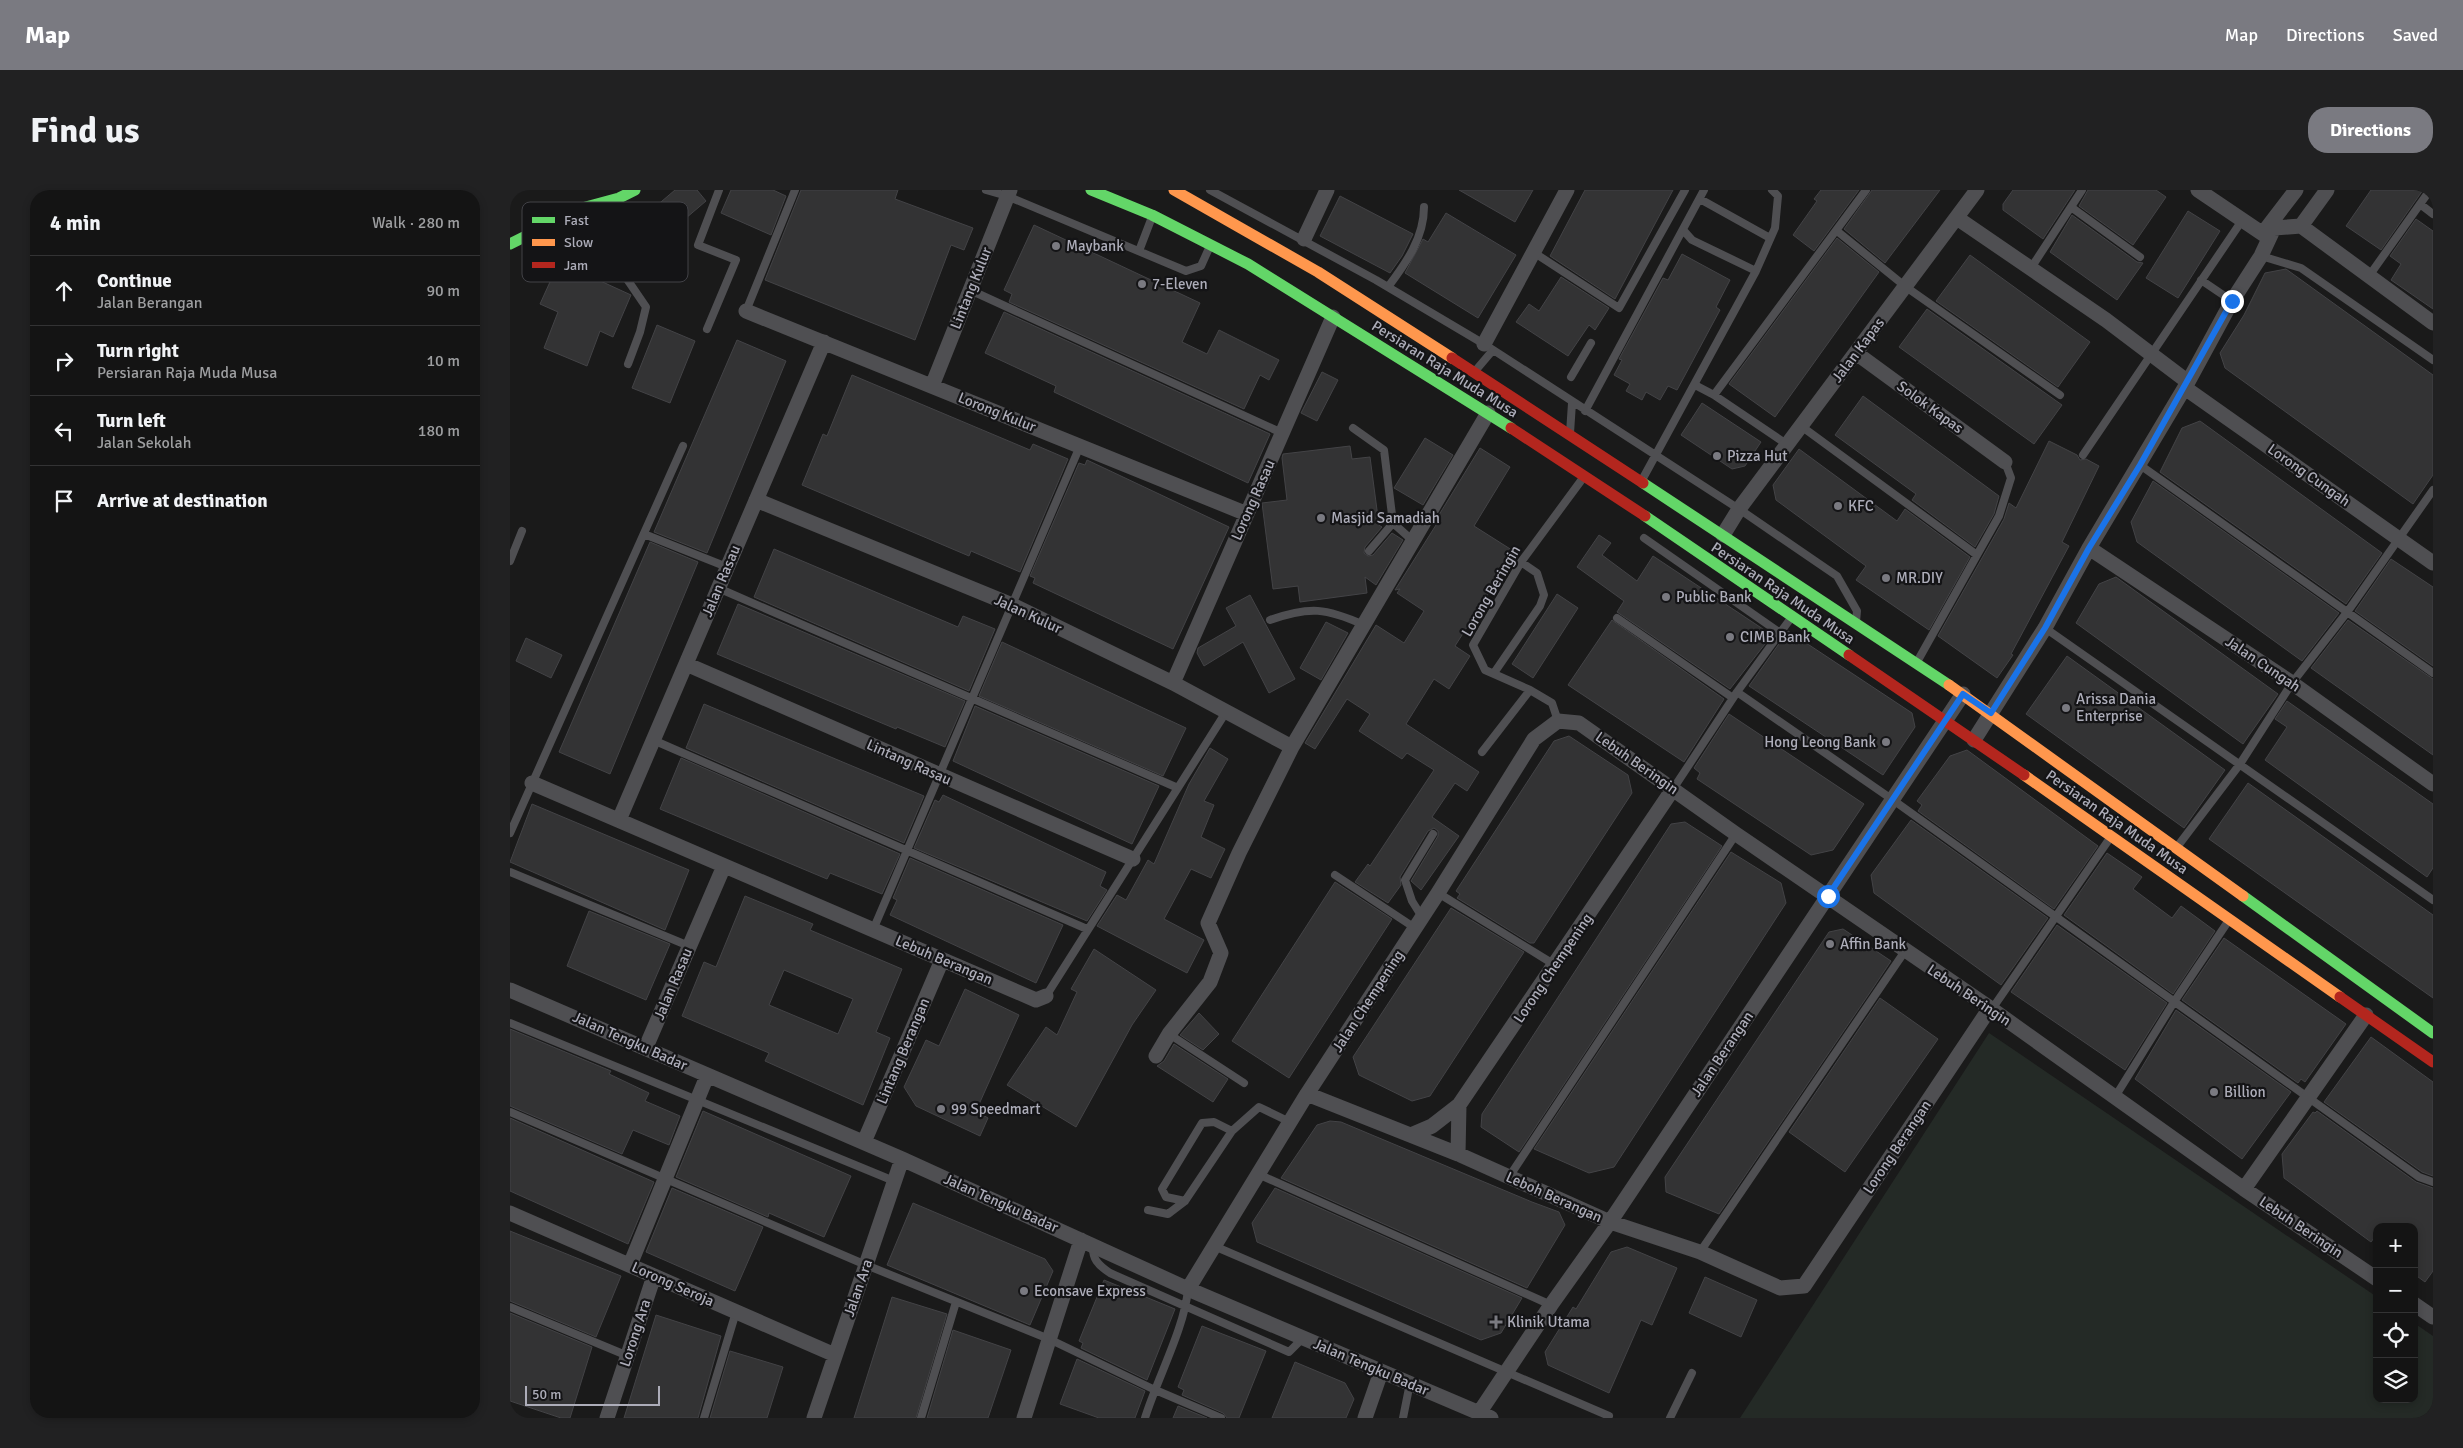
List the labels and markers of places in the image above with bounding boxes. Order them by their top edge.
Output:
place label: Maybank [1066,237,1124,255]
marker: Maybank [1050,240,1062,252]
place label: 7-Eleven [1152,275,1208,293]
marker: 7-Eleven [1136,278,1148,290]
place label: Pizza Hut [1727,447,1787,465]
marker: Pizza Hut [1711,450,1723,462]
place label: KFC [1848,497,1874,515]
marker: KFC [1832,500,1844,512]
place label: Masjid Samadiah [1331,509,1440,527]
marker: Masjid Samadiah [1315,512,1327,524]
place label: MR.DIY [1896,569,1943,587]
marker: MR.DIY [1880,572,1892,584]
place label: Public Bank [1676,588,1752,606]
marker: Public Bank [1660,591,1672,603]
place label: CIMB Bank [1740,628,1811,646]
marker: CIMB Bank [1724,631,1736,643]
place label: Arissa Dania Enterprise [2076,690,2156,725]
marker: Arissa Dania Enterprise [2060,702,2072,714]
place label: Hong Leong Bank [1764,733,1876,751]
marker: Hong Leong Bank [1880,736,1892,748]
place label: Affin Bank [1840,935,1907,953]
marker: Affin Bank [1824,938,1836,950]
place label: Billion [2224,1083,2266,1101]
marker: Billion [2208,1086,2220,1098]
place label: 99 Speedmart [951,1100,1040,1118]
marker: 99 Speedmart [935,1103,947,1115]
place label: Econsave Express [1034,1282,1146,1300]
marker: Econsave Express [1018,1285,1030,1297]
place label: Klinik Utama [1507,1313,1590,1331]
marker: Klinik Utama [1489,1315,1503,1329]

